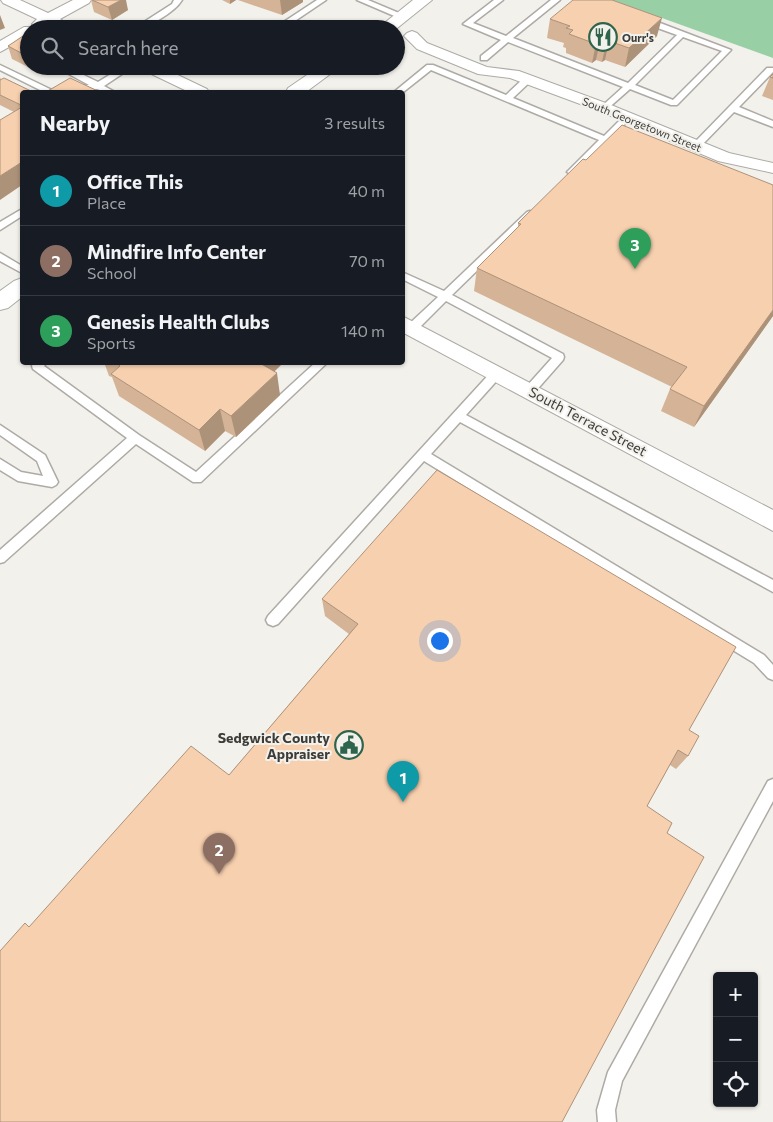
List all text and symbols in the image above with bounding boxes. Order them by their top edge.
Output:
search box [20,20,405,75]
restaurant icon: Ourr's [588,22,618,52]
place label: Ourr's [622,31,654,44]
icon: search [38,34,66,62]
text: Search here [78,36,178,59]
street label: South Georgetown Street [580,94,704,154]
text: Nearby [40,110,110,135]
text: 3 results [324,113,385,132]
text: Office This [87,170,183,193]
text: 1 [52,181,60,200]
text: 40 m [348,181,385,200]
text: Place [87,193,126,212]
pin: 3 [619,228,651,269]
text: Mindfire Info Center [87,240,266,263]
text: 2 [51,251,61,270]
text: 70 m [349,251,385,270]
text: School [87,263,137,282]
text: Genesis Health Clubs [87,310,270,333]
text: 3 [51,321,61,340]
text: 140 m [341,321,385,340]
text: Sports [87,333,136,352]
street label: South Terrace Street [526,383,650,459]
your location [427,628,453,654]
place label: Sedgwick County Appraiser [218,729,330,762]
public building icon: Sedgwick County Appraiser [334,730,364,760]
pin: 1 [387,761,419,802]
pin: 2 [203,833,235,874]
map controls [713,972,758,1107]
button: + [713,972,758,1017]
button: − [713,1017,758,1062]
button: locate [713,1062,758,1107]

